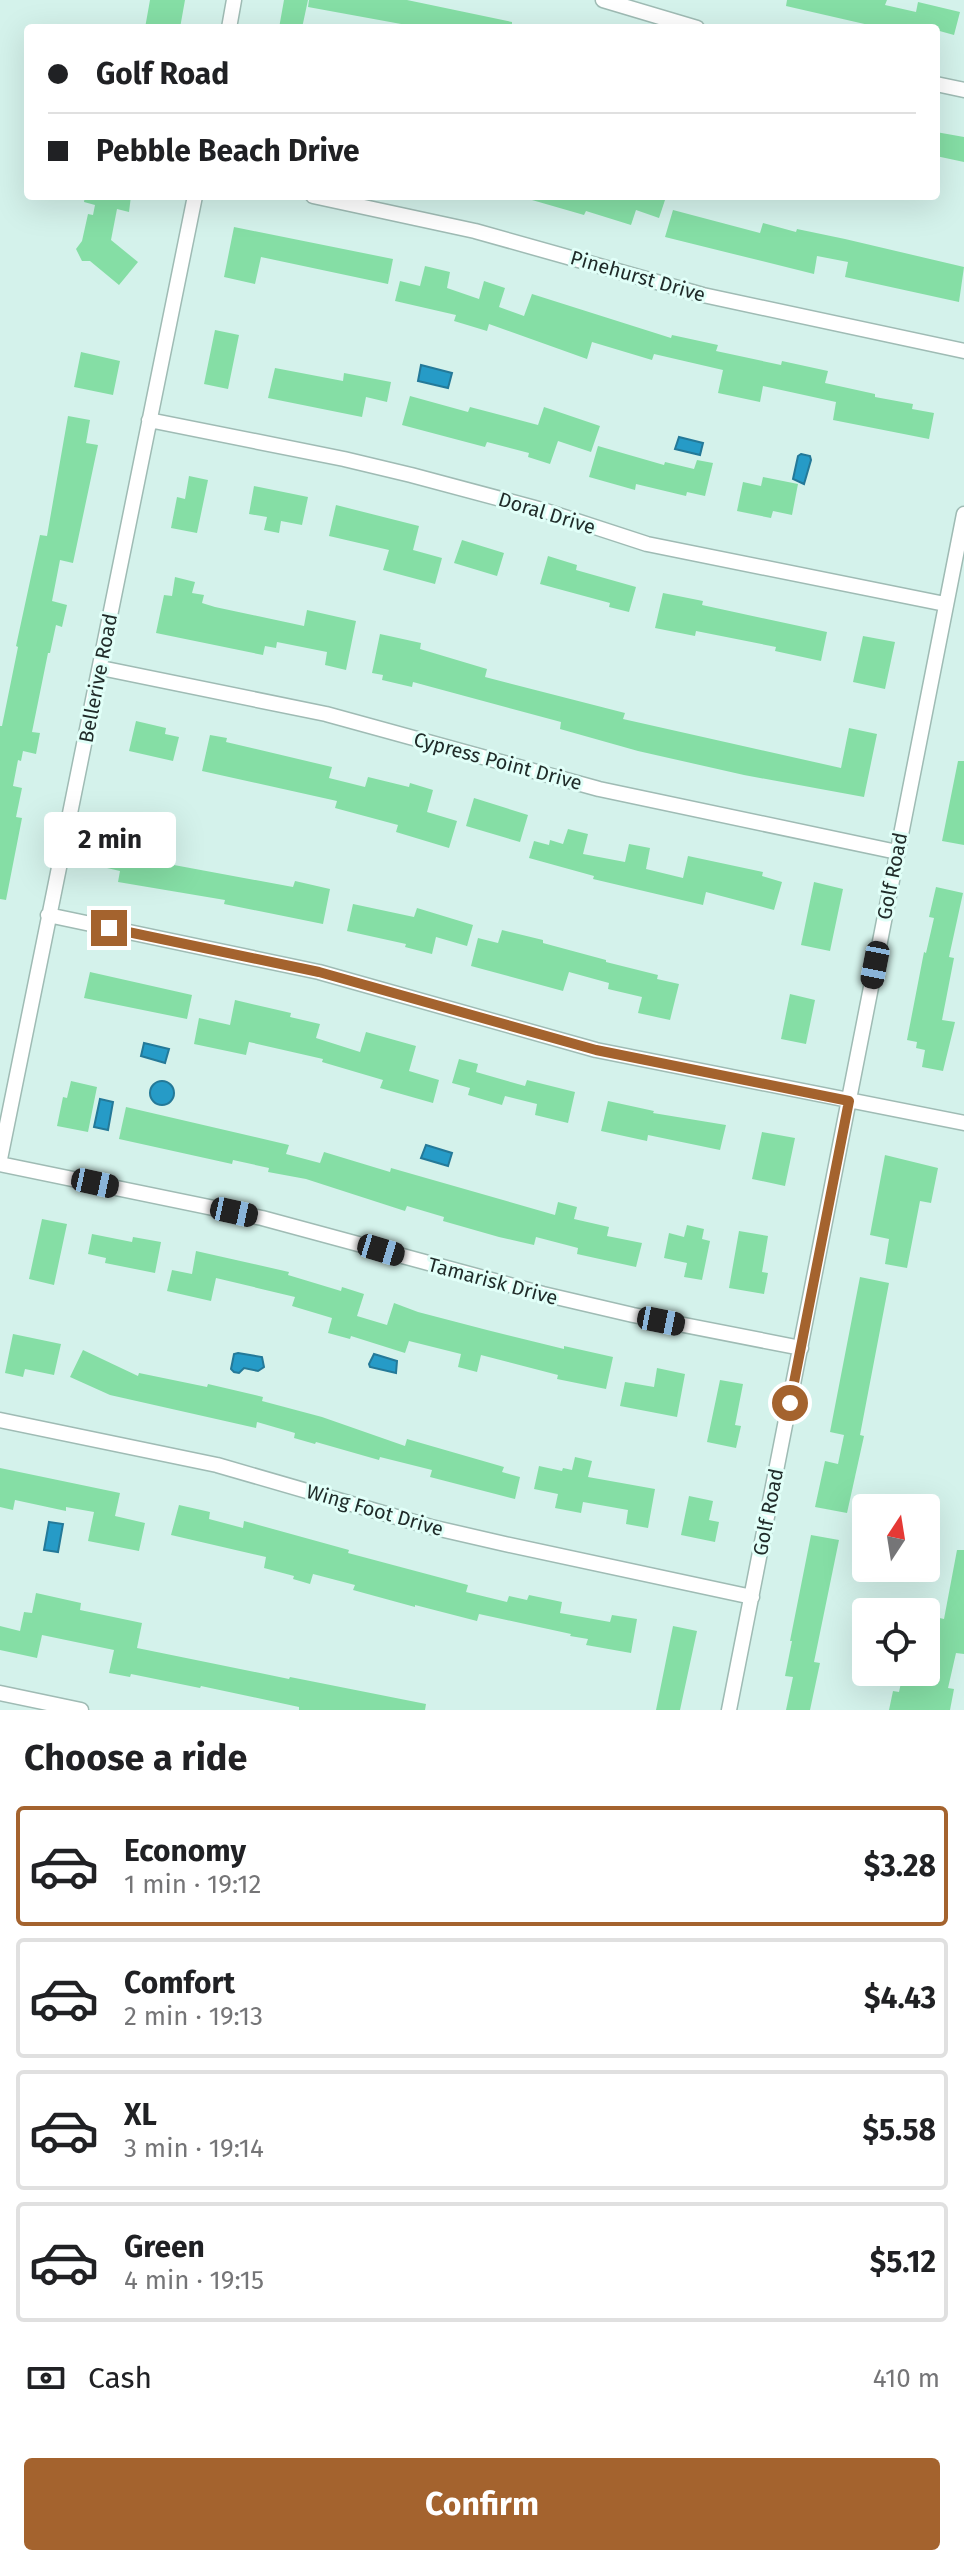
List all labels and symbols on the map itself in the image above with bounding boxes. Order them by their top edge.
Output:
street label: Pinehurst Drive [568,245,708,307]
street label: Doral Drive [496,487,598,539]
street label: Bellerive Road [74,611,122,745]
street label: Cypress Point Drive [411,727,585,795]
callout: 2 min [43,812,175,868]
street label: Golf Road [872,830,912,922]
route end [91,910,127,946]
car [859,939,891,991]
car [69,1166,121,1200]
car [208,1195,260,1229]
car [355,1232,407,1268]
street label: Tamarisk Drive [425,1252,561,1310]
car [635,1305,687,1337]
route start [772,1385,808,1421]
street label: Golf Road [748,1466,788,1558]
street label: Wing Foot Drive [304,1479,446,1541]
north arrow [852,1494,940,1582]

